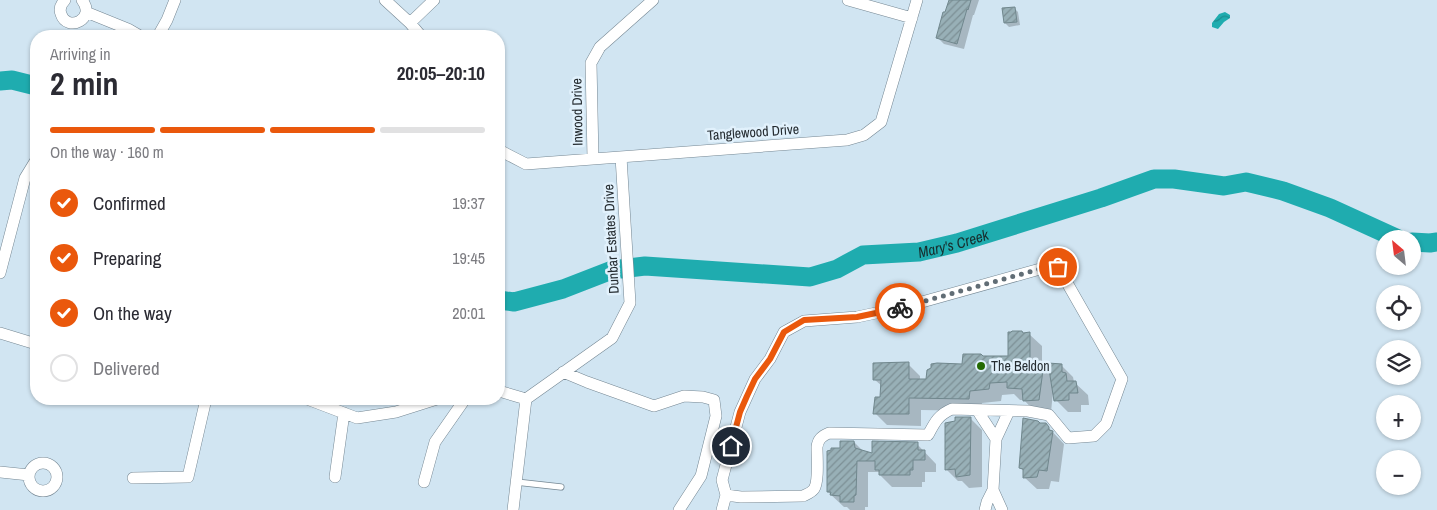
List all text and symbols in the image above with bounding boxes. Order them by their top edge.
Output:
text: Arriving in [50,43,111,65]
text: 20:05–20:10 [397,60,485,86]
text: 2 min [50,62,119,105]
street label: Inwood Drive [567,78,587,146]
street label: Tanglewood Drive [706,120,800,144]
text: On the way · 160 m [50,141,164,163]
street label: Dunbar Estates Drive [599,184,623,294]
icon: check [50,189,78,217]
text: Confirmed [93,190,166,216]
text: 19:37 [452,192,485,214]
water label: Mary's Creek [916,223,992,262]
north arrow [1376,230,1421,275]
map controls [1376,230,1421,495]
icon: check [50,244,78,272]
text: Preparing [93,245,161,271]
pin [1037,246,1079,288]
text: 19:45 [452,247,485,269]
icon: bag [1044,253,1072,281]
courier [875,283,925,333]
button: locate [1376,285,1421,330]
icon: bike [886,294,914,322]
icon: check [50,299,78,327]
text: On the way [93,300,172,326]
text: 20:01 [452,302,485,324]
button: layers [1376,340,1421,385]
text: Delivered [93,355,160,381]
place label: The Beldon [991,357,1050,375]
marker: The Beldon [975,360,987,372]
button: + [1376,395,1421,440]
pin [710,425,752,467]
icon: home [717,432,745,460]
button: − [1376,450,1421,495]

